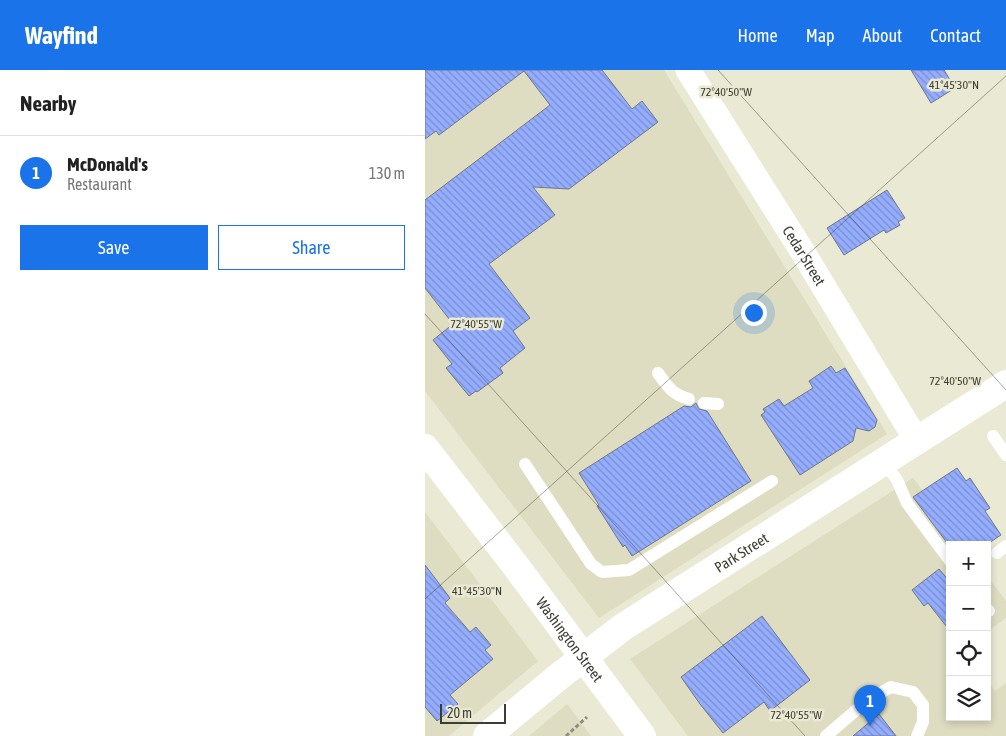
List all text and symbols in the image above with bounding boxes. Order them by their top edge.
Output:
text: Wayfind [25,22,98,49]
text: Home [738,25,778,46]
text: Map [806,25,835,46]
text: About [863,25,902,46]
text: Contact [930,25,981,46]
text: 41°45'30"N [929,78,979,92]
text: 72°40'50"W [700,85,752,99]
text: Nearby [20,91,76,115]
text: McDonald's [67,153,148,175]
text: 1 [32,164,40,182]
text: 130 m [369,164,405,182]
text: Restaurant [67,175,132,193]
street label: Cedar Street [780,222,829,288]
button: Save [20,225,208,270]
button: Share [218,225,405,270]
your location [741,300,767,326]
text: 72°40'55"W [450,317,502,331]
text: 72°40'50"W [929,374,981,388]
street label: Park Street [711,529,771,575]
map controls [946,541,991,721]
button: + [946,541,991,586]
text: 41°45'30"N [452,584,502,598]
button: − [946,586,991,631]
street label: Washington Street [533,594,607,685]
button: locate [946,631,991,676]
button: layers [946,676,991,721]
pin: 1 [854,685,886,726]
scale bar [440,701,506,724]
text: 20 m [447,705,472,721]
text: 72°40'55"W [770,708,822,722]

